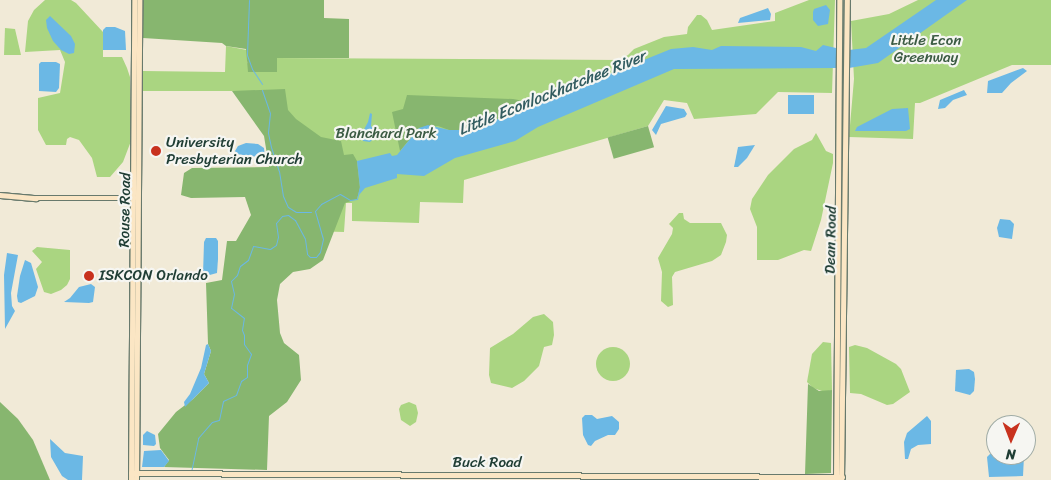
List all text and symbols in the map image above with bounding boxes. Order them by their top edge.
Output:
park label: Little Econ Greenway [891,31,961,66]
water label: Little Econlockhatchee River [455,46,649,140]
park label: Blanchard Park [336,125,436,143]
place label: University Presbyterian Church [166,133,302,168]
marker: University Presbyterian Church [150,145,162,157]
street label: Rouse Road [115,172,135,248]
street label: Dean Road [821,206,841,274]
place label: ISKCON Orlando [99,267,208,285]
marker: ISKCON Orlando [83,270,95,282]
north arrow [986,415,1036,465]
text: N [1006,442,1016,467]
street label: Buck Road [452,454,522,472]

